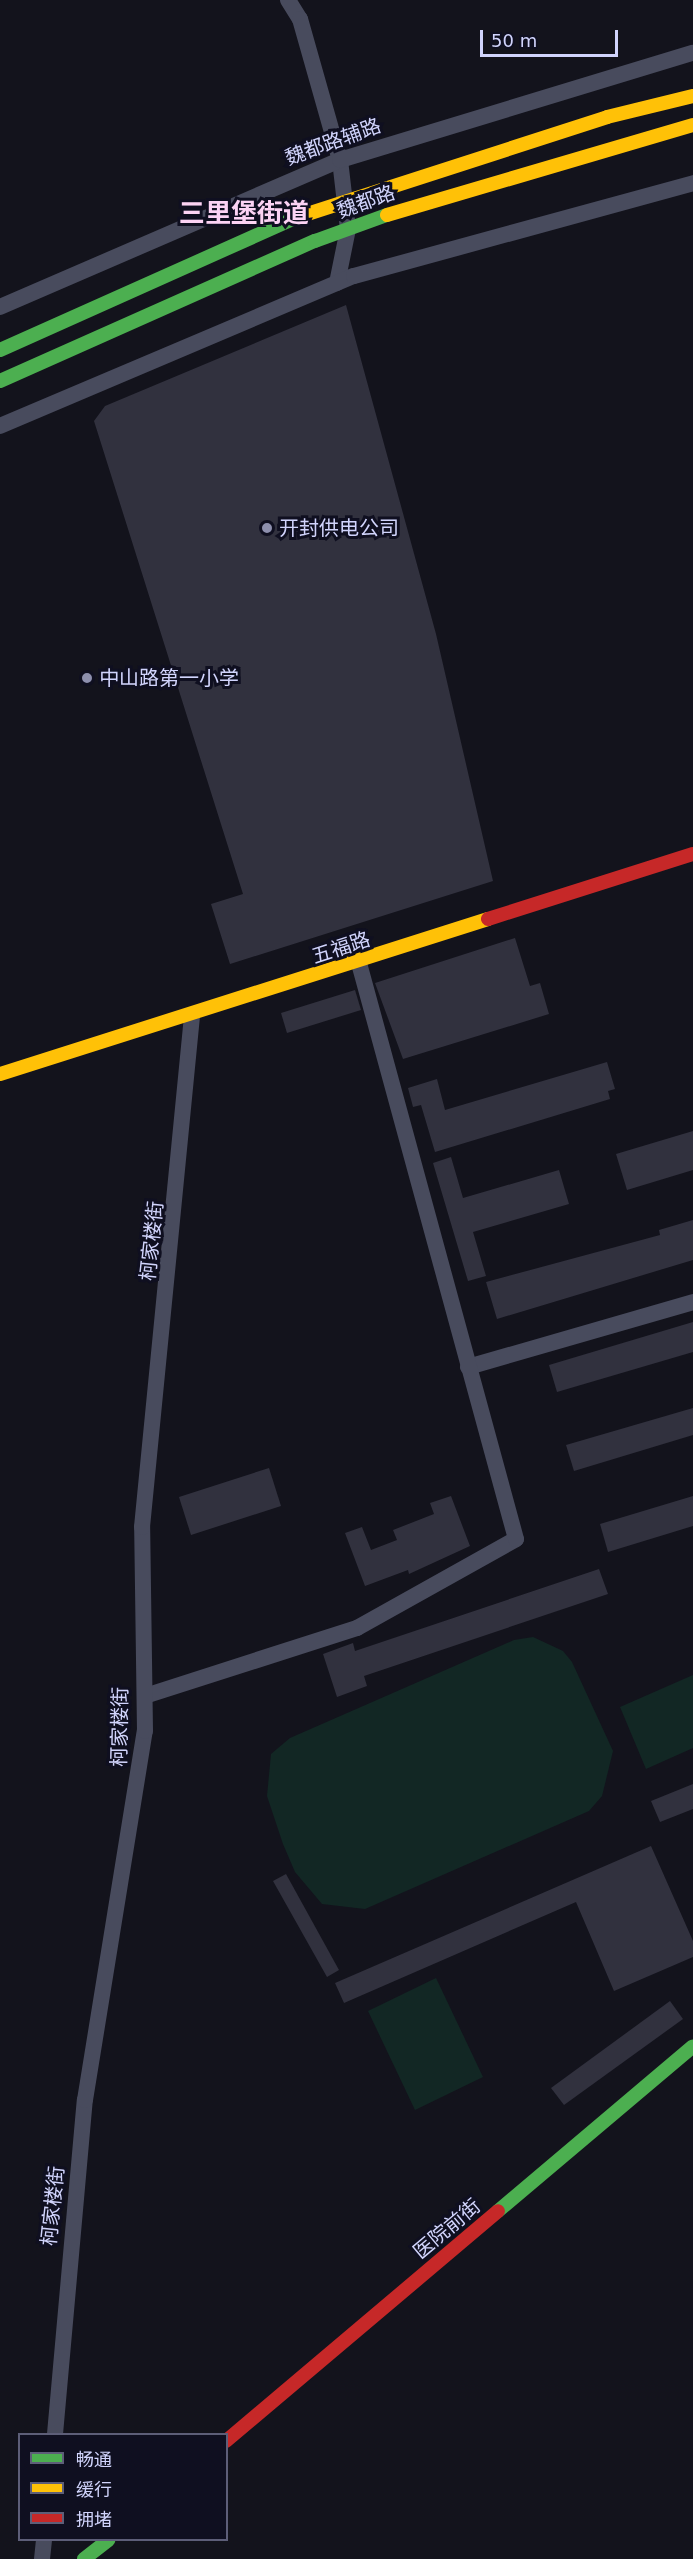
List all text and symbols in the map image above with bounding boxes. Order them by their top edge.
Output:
scale bar [483,18,621,56]
text: 50 m [491,30,537,51]
street label: 魏都路辅路 [282,114,384,170]
street label: 魏都路 [334,180,398,224]
district label: 三里堡街道 [179,198,309,230]
place label: 开封供电公司 [279,516,399,540]
marker: 开封供电公司 [260,521,274,535]
place label: 中山路第一小学 [99,666,239,690]
marker: 中山路第一小学 [80,671,94,685]
street label: 五福路 [309,927,373,969]
street label: 柯家楼街 [136,1200,168,1282]
street label: 柯家楼街 [107,1687,133,1767]
street label: 柯家楼街 [37,2165,69,2247]
street label: 医院前街 [409,2194,485,2264]
legend [18,2433,228,2541]
text: 畅通 [76,2449,112,2470]
text: 缓行 [76,2479,112,2500]
text: 拥堵 [76,2509,112,2530]

